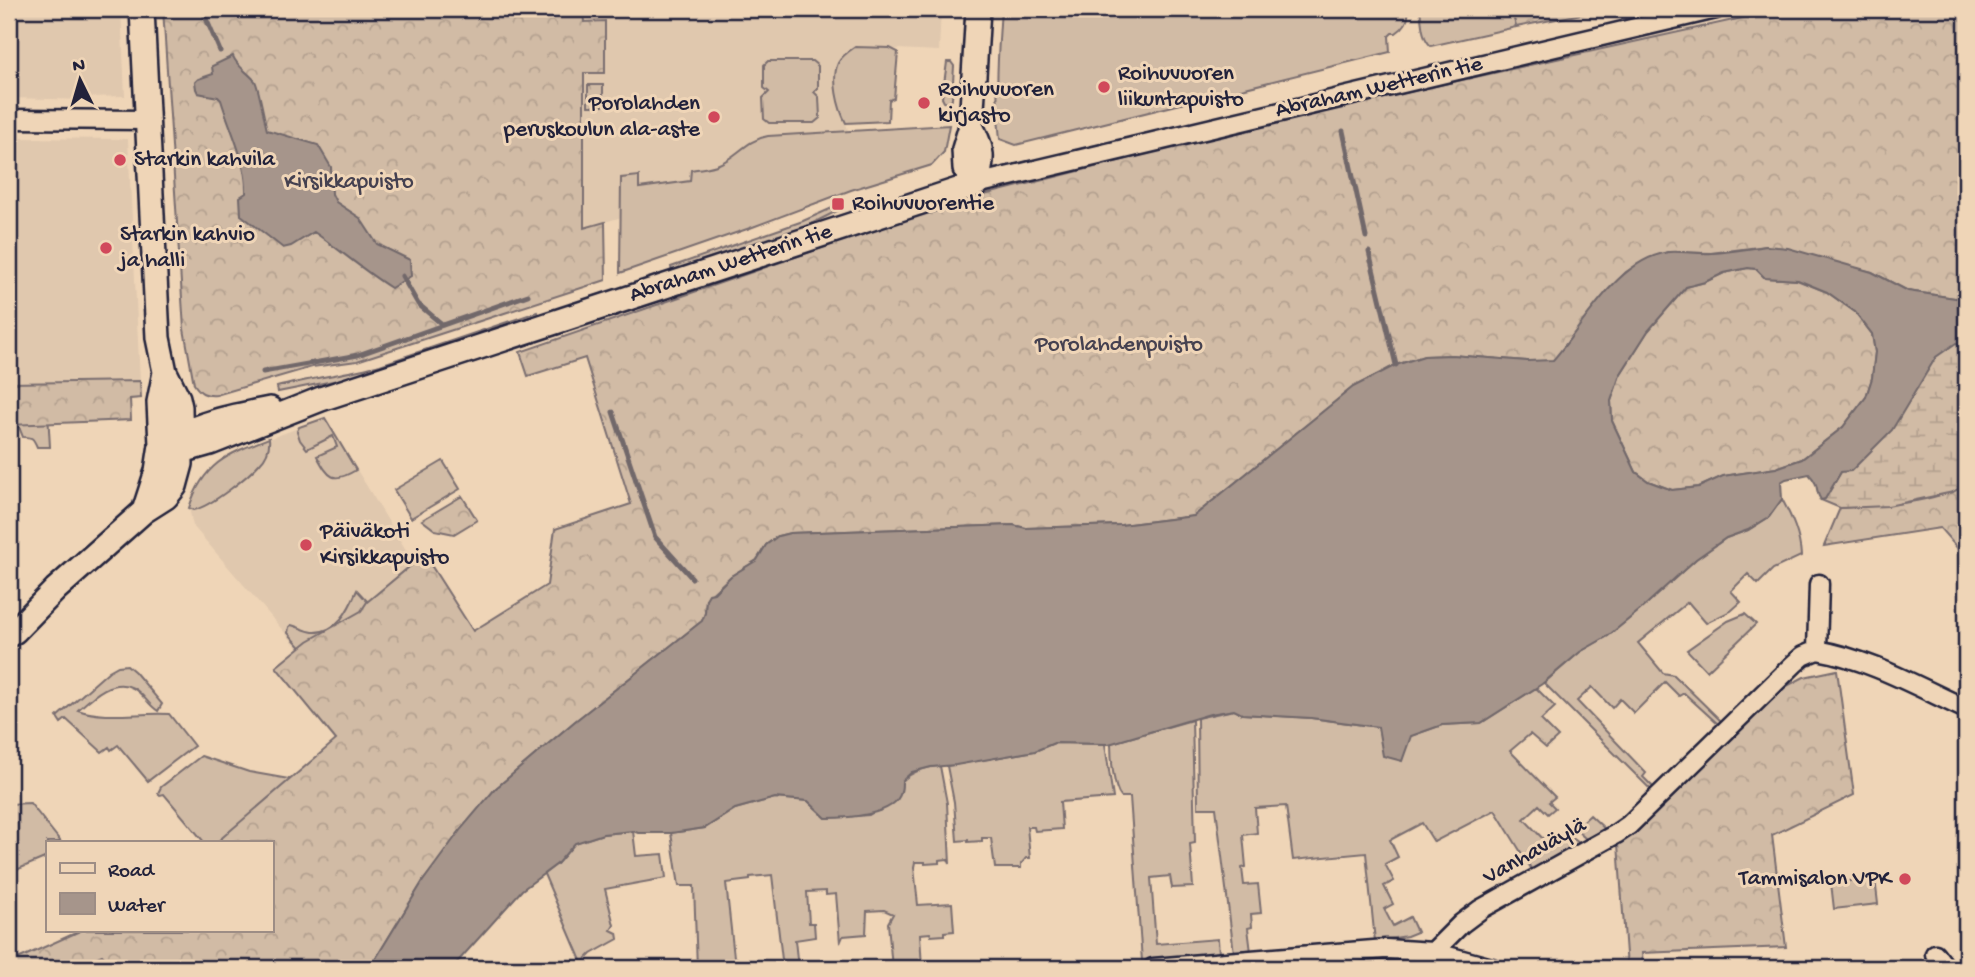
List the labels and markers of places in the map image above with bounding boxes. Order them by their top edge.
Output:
place label: Roihuvuoren liikuntapuisto [1118,61,1244,114]
place label: Roihuvuoren kirjasto [938,77,1054,130]
marker: Roihuvuoren liikuntapuisto [1096,79,1112,95]
place label: Porolahden peruskoulun ala-aste [503,91,701,144]
marker: Roihuvuoren kirjasto [916,95,932,111]
marker: Porolahden peruskoulun ala-aste [706,109,722,125]
place label: Starkin kahvila [134,147,276,174]
marker: Starkin kahvila [112,152,128,168]
place label: Roihuvuorentie [852,191,995,218]
marker: Roihuvuorentie [830,196,846,212]
place label: Starkin kahvio ja halli [116,222,255,275]
marker: Starkin kahvio ja halli [98,240,114,256]
place label: Päiväkoti Kirsikkapuisto [319,519,449,572]
marker: Päiväkoti Kirsikkapuisto [298,537,314,553]
place label: Tammisalon VPK [1737,866,1893,893]
marker: Tammisalon VPK [1897,871,1913,887]

